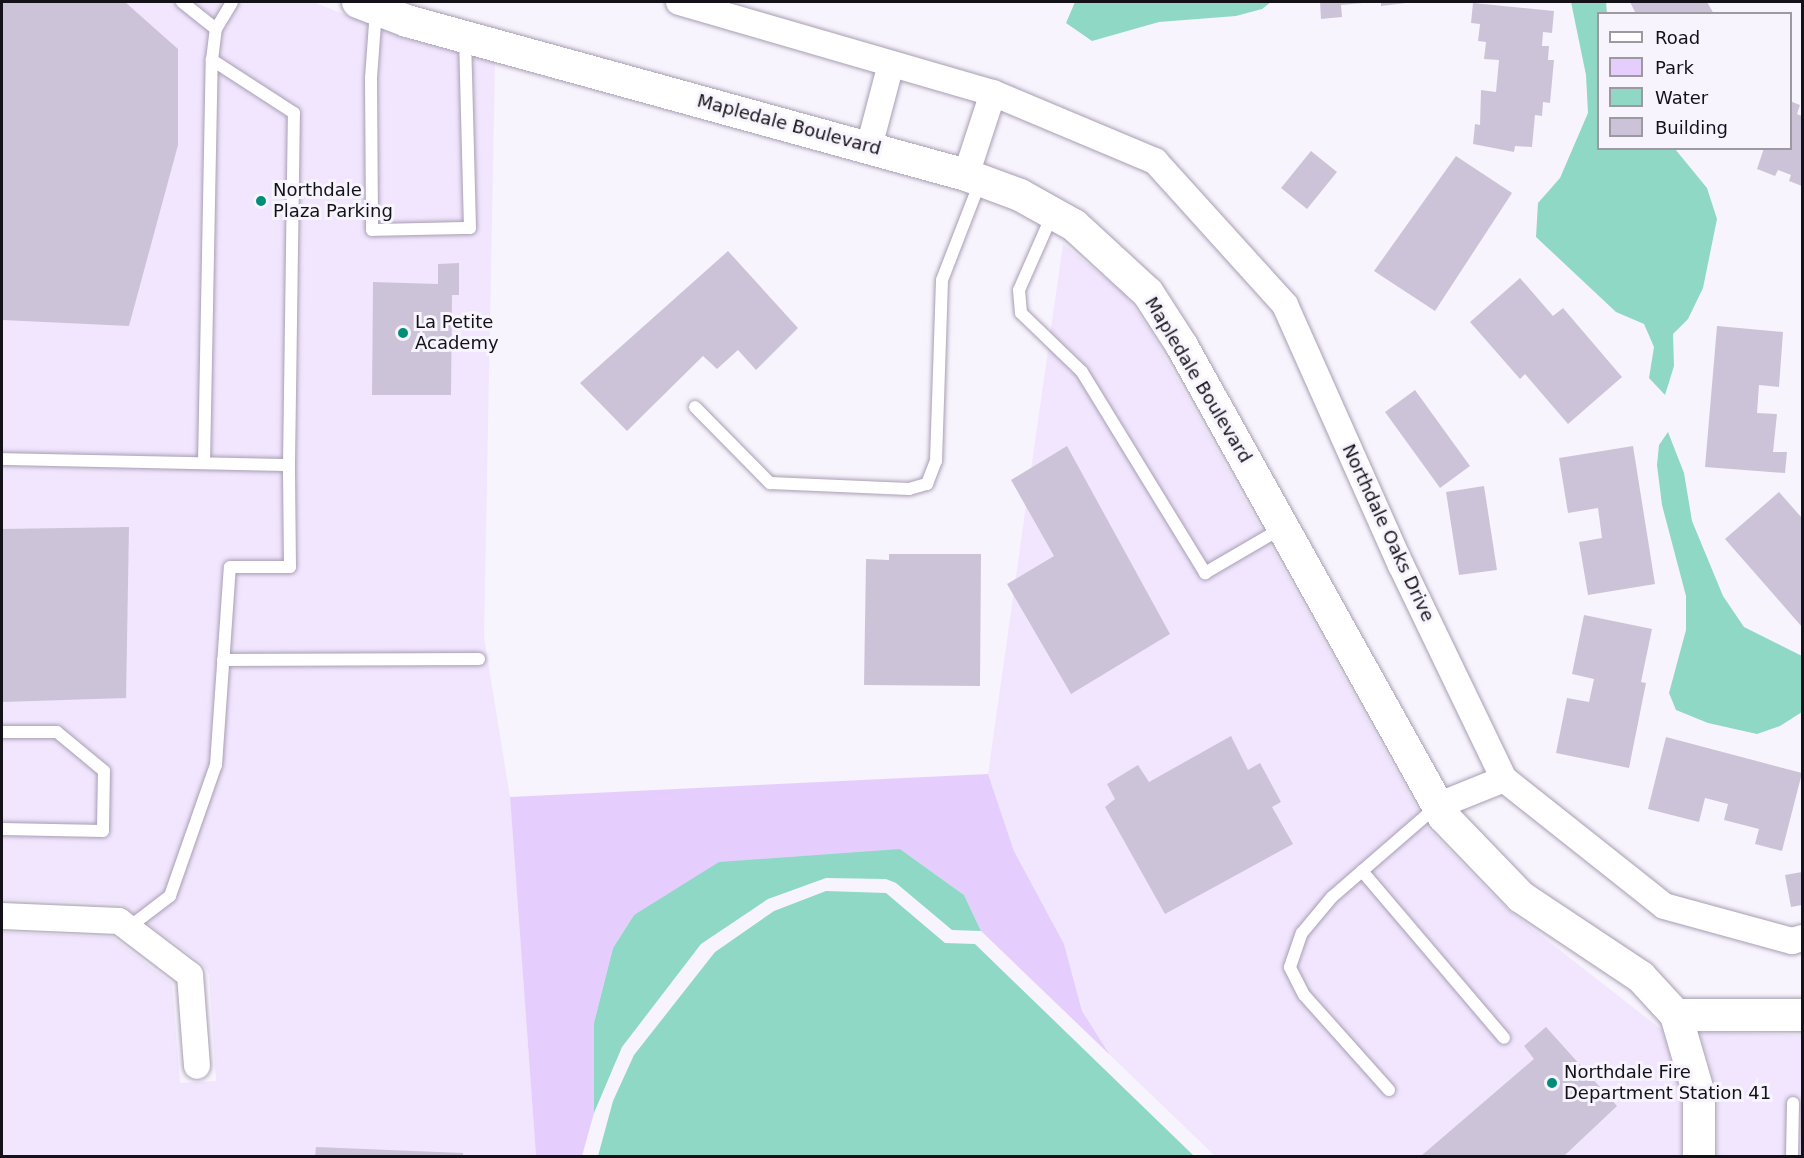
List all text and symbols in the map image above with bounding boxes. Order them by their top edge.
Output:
legend [1597,12,1792,150]
text: Road [1655,27,1700,48]
text: Park [1655,57,1694,78]
text: Water [1655,87,1708,108]
street label: Mapledale Boulevard [695,90,883,160]
text: Building [1655,117,1728,138]
place label: Northdale Plaza Parking [273,180,393,222]
marker: Northdale Plaza Parking [254,194,268,208]
street label: Mapledale Boulevard [1140,293,1256,467]
place label: La Petite Academy [415,312,499,354]
marker: La Petite Academy [396,326,410,340]
street label: Northdale Oaks Drive [1337,441,1439,625]
place label: Northdale Fire Department Station 41 [1564,1062,1771,1104]
marker: Northdale Fire Department Station 41 [1545,1076,1559,1090]

